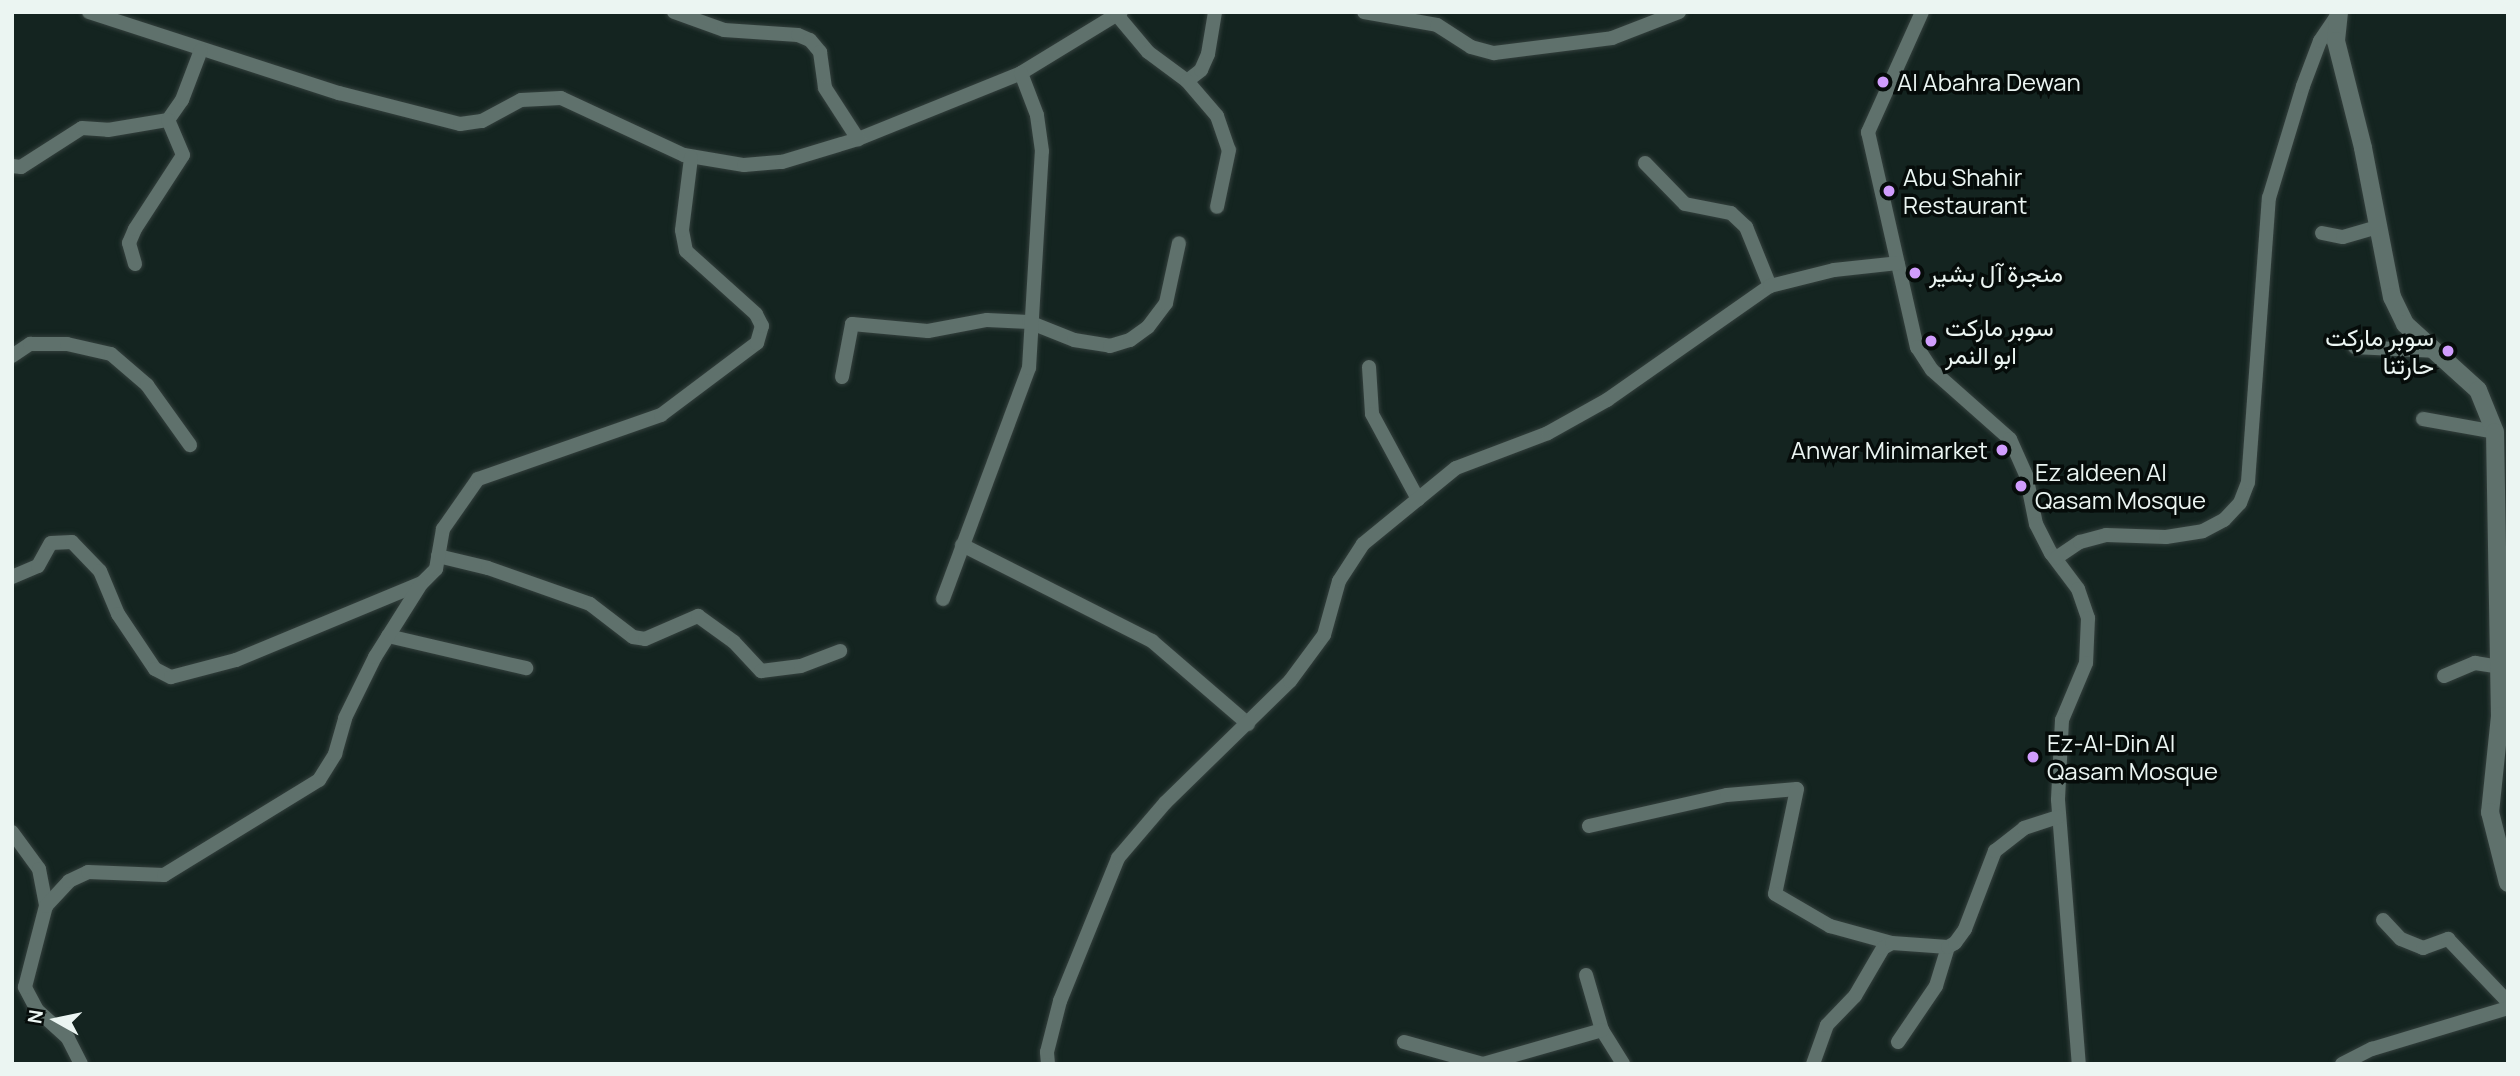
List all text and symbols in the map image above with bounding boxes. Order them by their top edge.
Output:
place label: Al Abahra Dewan [1897,68,2081,96]
marker: Al Abahra Dewan [1875,74,1891,90]
place label: Abu Shahir Restaurant [1903,163,2027,219]
marker: Abu Shahir Restaurant [1881,183,1897,199]
place label: منجرة آل بشير [1929,259,2063,287]
marker: منجرة آل بشير [1907,265,1923,281]
place label: سوبر ماركت ابو النمر [1945,313,2054,369]
place label: سوبر ماركت حارتنا [2325,323,2434,379]
marker: سوبر ماركت ابو النمر [1923,333,1939,349]
marker: سوبر ماركت حارتنا [2440,343,2456,359]
place label: Anwar Minimarket [1791,436,1988,464]
marker: Anwar Minimarket [1994,442,2010,458]
place label: Ez aldeen Al Qasam Mosque [2035,458,2206,514]
marker: Ez aldeen Al Qasam Mosque [2013,478,2029,494]
place label: Ez-Al-Din Al Qasam Mosque [2047,729,2218,785]
marker: Ez-Al-Din Al Qasam Mosque [2025,749,2041,765]
north arrow [21,985,91,1055]
text: N [21,1008,49,1025]

